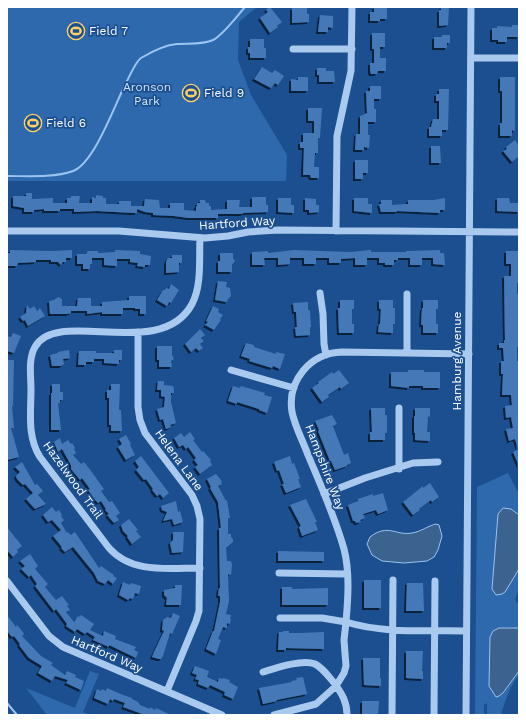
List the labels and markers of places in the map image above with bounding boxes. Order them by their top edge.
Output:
sports icon: Field 7 [66,21,86,41]
place label: Field 7 [89,24,128,38]
sports icon: Field 9 [181,83,201,103]
place label: Field 9 [204,86,244,100]
sports icon: Field 6 [23,113,43,133]
place label: Field 6 [46,116,86,130]

